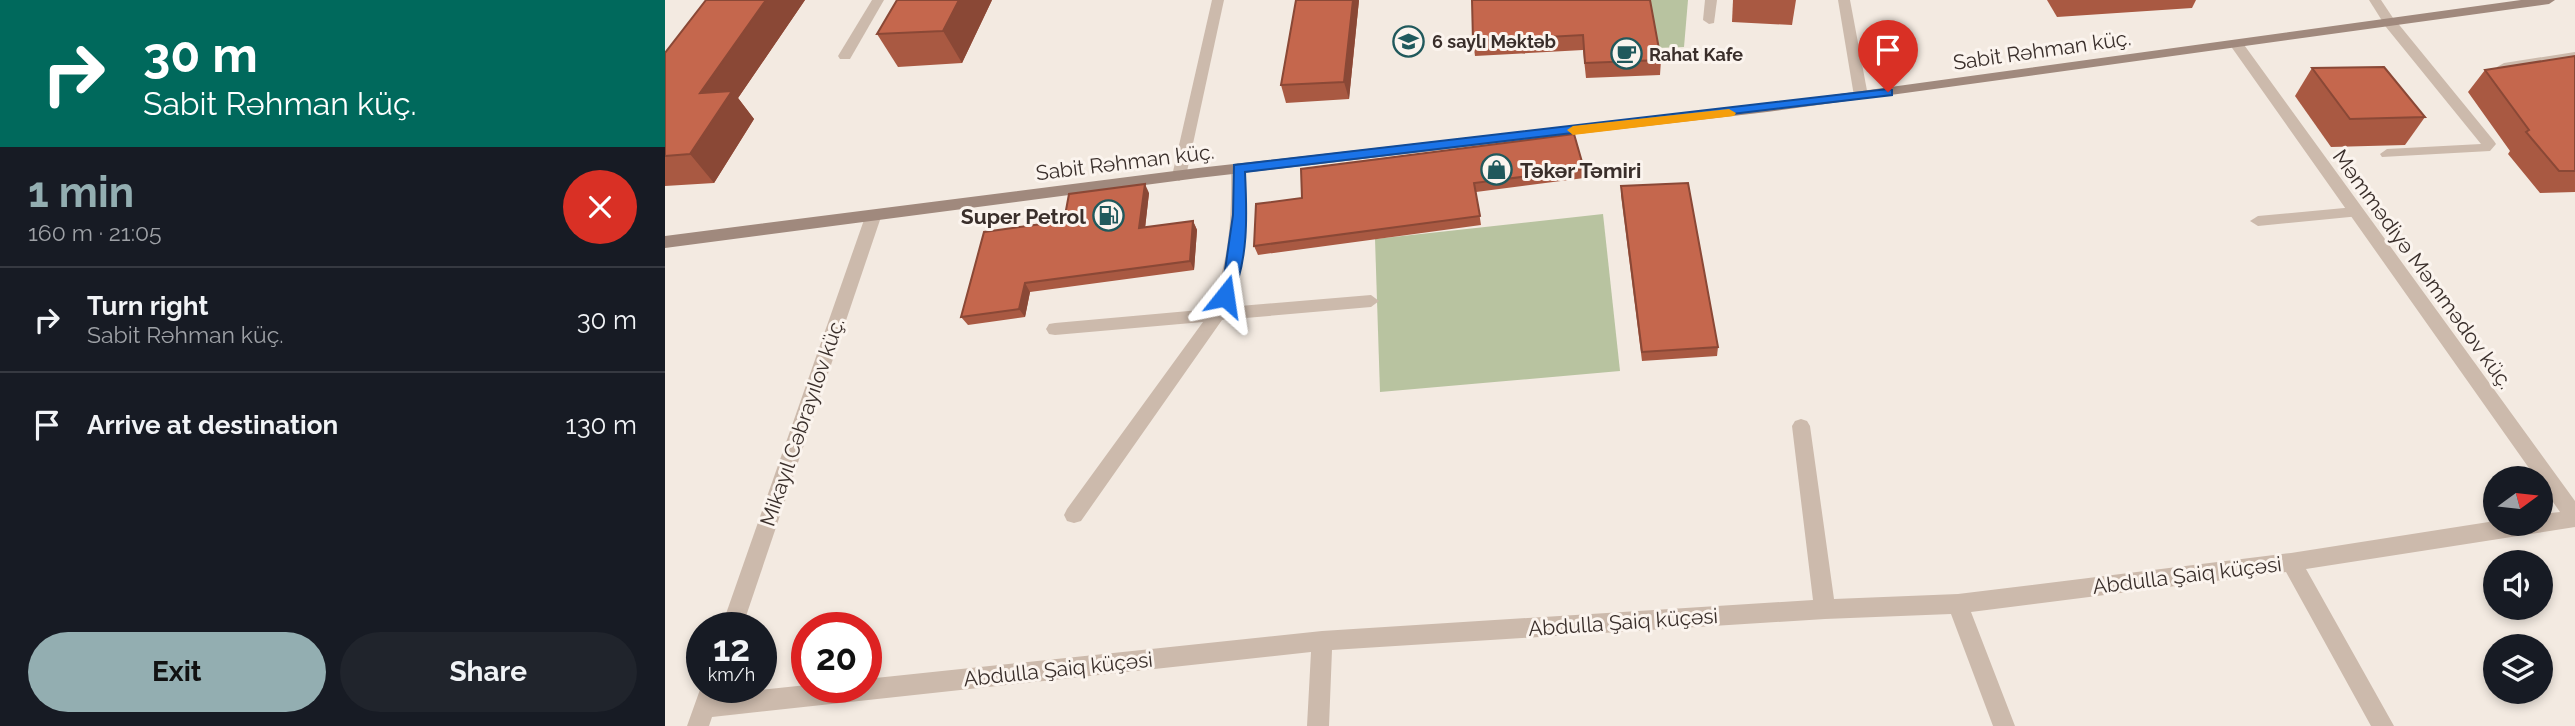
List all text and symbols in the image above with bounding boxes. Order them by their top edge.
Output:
pin [1858,20,1918,92]
school or university icon: 6 saylı Məktəb [1392,24,1426,58]
street label: Sabit Rəhman küç. [1951,25,2133,75]
text: 30 m [143,26,258,83]
icon: right [28,28,119,119]
place label: 6 saylı Məktəb [1432,31,1556,52]
icon: arrive [1869,31,1907,69]
cafe icon: Rahat Kafe [1609,37,1643,71]
place label: Rahat Kafe [1649,44,1743,65]
text: Sabit Rəhman küç. [143,85,417,122]
street label: Sabit Rəhman küç. [1034,139,1216,185]
street label: Məmmədiyə Məmmədov küç. [2328,144,2518,394]
shop icon: Təkər Təmiri [1480,153,1514,187]
place label: Təkər Təmiri [1520,158,1641,183]
text: 1 min [28,168,134,217]
button: close [563,170,637,244]
fuel station icon: Super Petrol [1092,199,1126,233]
place label: Super Petrol [961,204,1086,229]
text: 160 m · 21:05 [28,219,162,246]
position arrow [1188,259,1262,333]
text: Turn right [87,291,208,321]
icon: right [28,301,66,339]
text: 30 m [577,305,637,335]
street label: Mikayıl Cəbrayılov küç. [755,315,849,529]
text: Sabit Rəhman küç. [87,321,284,348]
icon: arrive [28,406,66,444]
text: Arrive at destination [87,410,338,440]
text: 130 m [566,410,637,440]
north arrow [2483,466,2553,536]
map controls [2483,466,2553,704]
button: sound [2483,550,2553,620]
street label: Abdulla Şaiq küçəsi [2091,551,2283,599]
street label: Abdulla Şaiq küçəsi [1527,603,1719,641]
speed limit sign: 20 [791,612,882,703]
text: 12 [713,628,750,669]
button: Exit [28,632,326,712]
button: Share [340,632,637,712]
button: layers [2483,634,2553,704]
street label: Abdulla Şaiq küçəsi [962,647,1154,691]
text: km/h [708,664,755,685]

